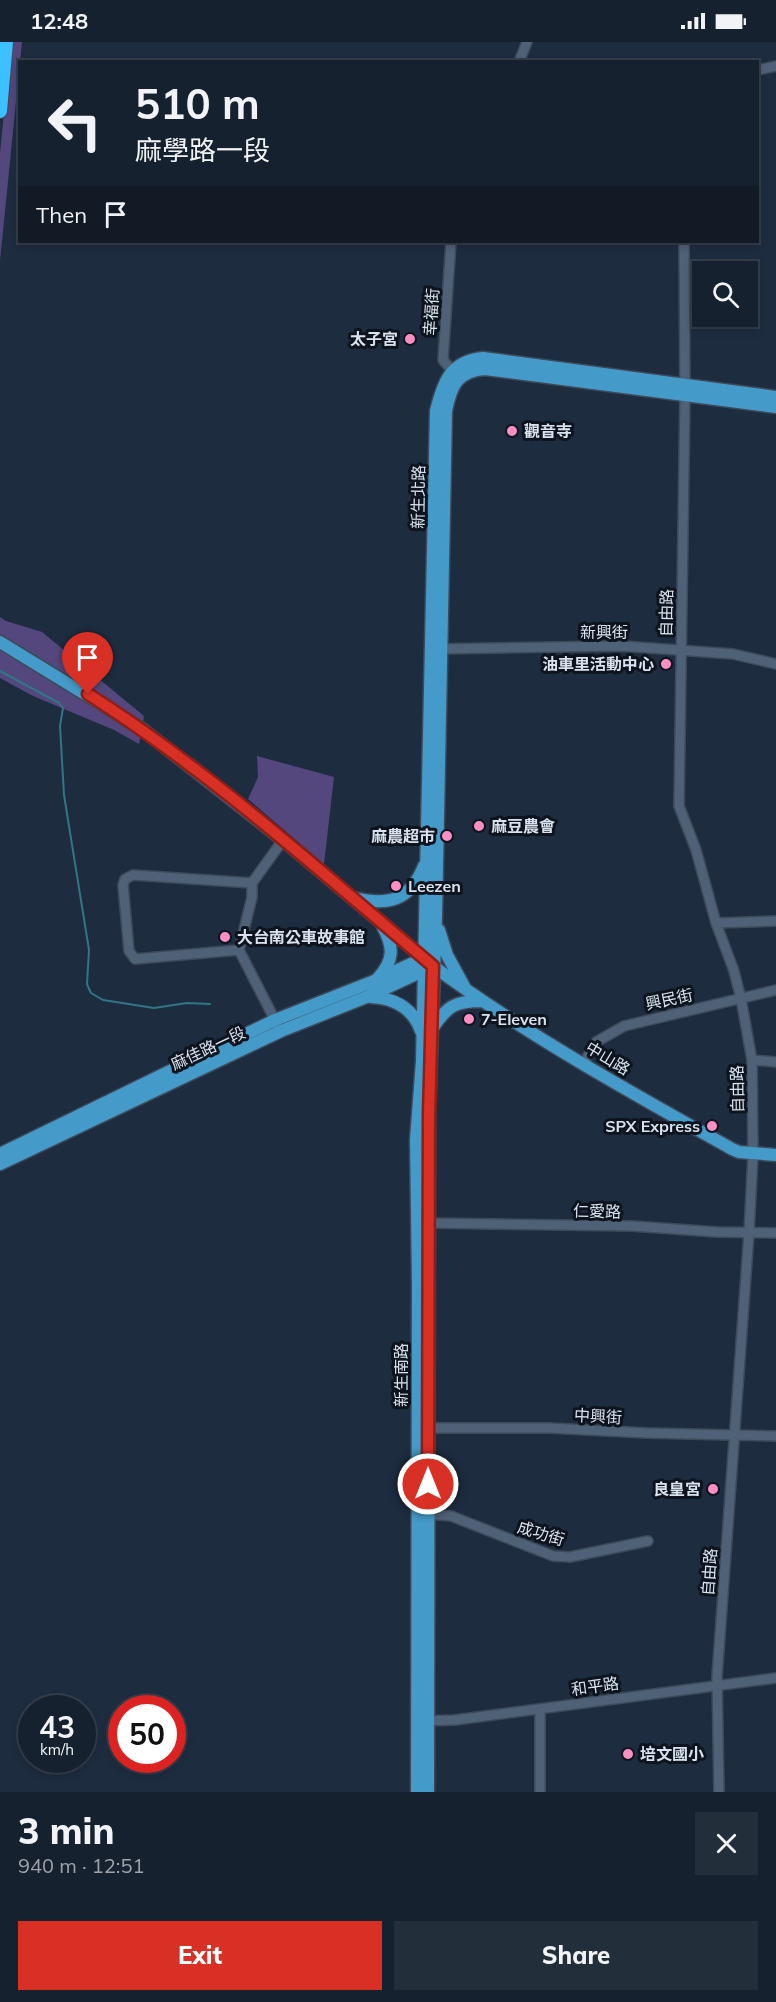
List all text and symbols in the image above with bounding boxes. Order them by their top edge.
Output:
text: 12:48 [30,7,88,35]
text: 510 m [135,77,260,130]
icon: left [36,84,114,162]
text: 麻學路一段 [135,133,270,167]
icon: arrive [99,198,132,231]
text: Then [36,201,87,229]
map controls [692,261,758,327]
button: search [692,261,758,327]
street label: 幸福街 [419,287,443,337]
place label: 太子宮 [350,329,398,349]
marker: 太子宮 [403,332,417,346]
place label: 觀音寺 [524,421,572,441]
marker: 觀音寺 [505,424,519,438]
street label: 新生北路 [407,465,429,529]
street label: 自由路 [656,589,676,637]
street label: 新興街 [580,622,628,642]
pin [62,632,113,694]
icon: arrive [71,641,104,674]
place label: 油車里活動中心 [542,654,654,674]
marker: 油車里活動中心 [659,657,673,671]
place label: 麻豆農會 [491,816,555,836]
marker: 麻豆農會 [472,819,486,833]
place label: 麻農超市 [371,826,435,846]
marker: 麻農超市 [440,829,454,843]
place label: Leezen [408,876,461,896]
marker: Leezen [389,879,403,893]
place label: 大台南公車故事館 [237,927,365,947]
marker: 大台南公車故事館 [218,930,232,944]
street label: 興民街 [643,984,695,1014]
place label: 7-Eleven [481,1009,547,1029]
marker: 7-Eleven [462,1012,476,1026]
street label: 麻佳路一段 [168,1022,248,1074]
street label: 中山路 [582,1037,634,1079]
street label: 自由路 [727,1065,747,1113]
place label: SPX Express [605,1116,700,1136]
marker: SPX Express [705,1119,719,1133]
street label: 仁愛路 [573,1201,621,1221]
street label: 新生南路 [391,1343,411,1407]
street label: 中興街 [574,1405,622,1427]
position arrow [396,1452,460,1516]
place label: 良皇宮 [653,1479,701,1499]
marker: 良皇宮 [706,1482,720,1496]
street label: 成功街 [515,1516,567,1550]
street label: 自由路 [697,1547,721,1597]
street label: 和平路 [570,1673,620,1699]
speed limit sign: 50 [108,1695,186,1773]
text: 43 [39,1708,75,1746]
text: km/h [40,1740,74,1759]
place label: 培文國小 [640,1744,704,1764]
marker: 培文國小 [621,1747,635,1761]
text: 3 min [18,1808,114,1853]
button: close [695,1812,758,1875]
text: 940 m · 12:51 [18,1853,144,1878]
button: Exit [18,1921,382,1990]
button: Share [394,1921,758,1990]

